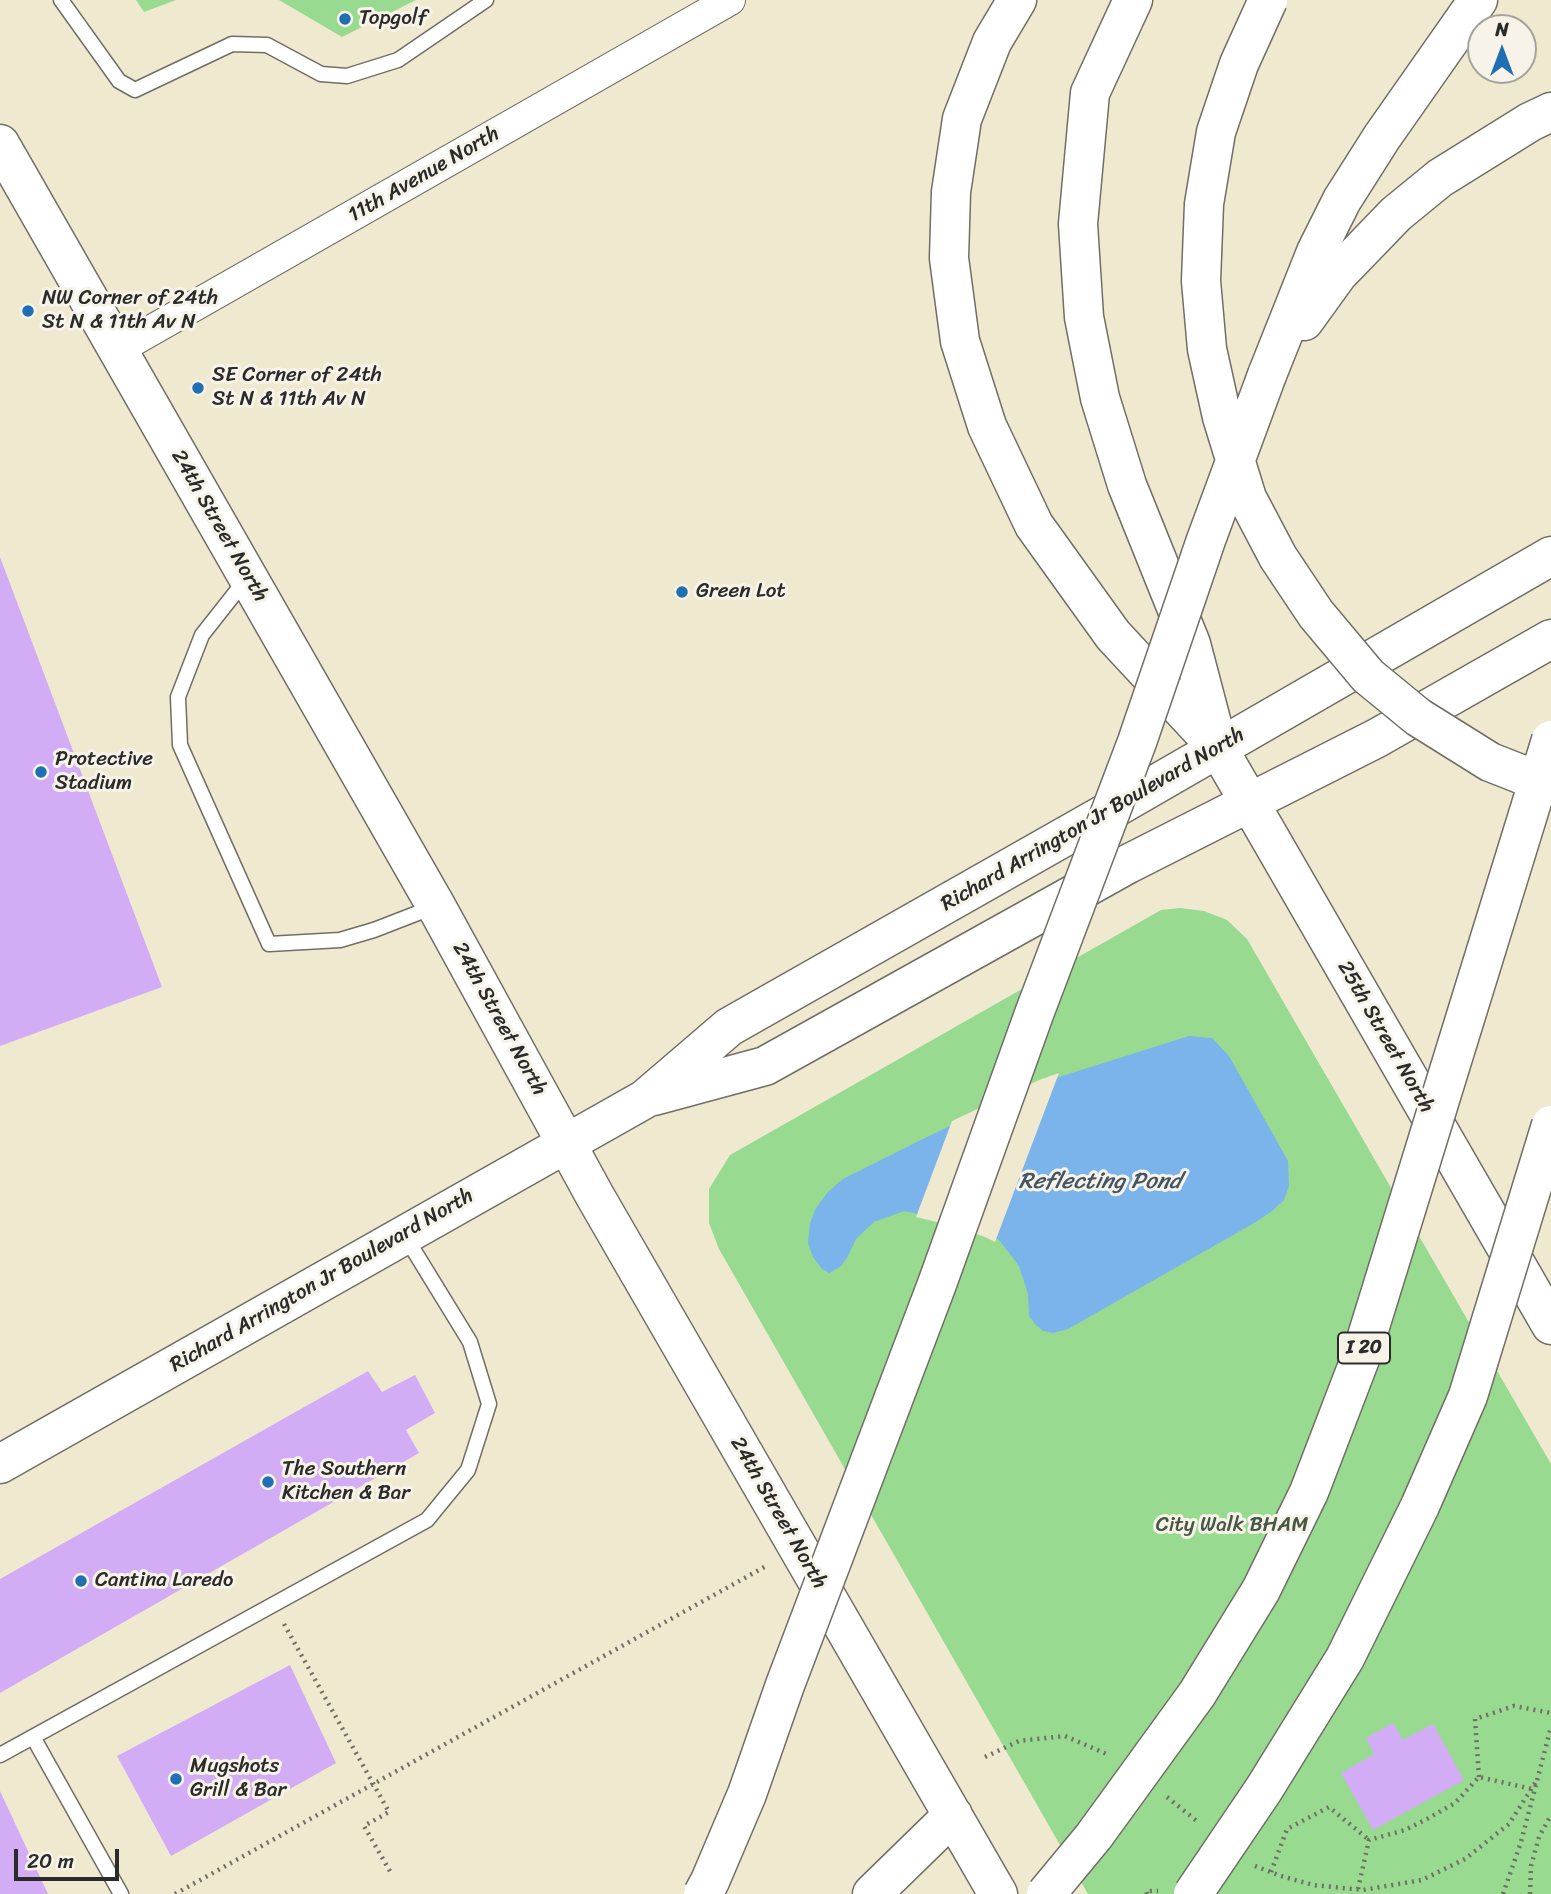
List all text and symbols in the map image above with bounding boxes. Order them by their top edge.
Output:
place label: Topgolf [359,6,427,32]
marker: Topgolf [337,11,353,27]
text: N [1495,13,1509,46]
north arrow [1467,14,1537,84]
street label: 11th Avenue North [344,122,504,228]
place label: NW Corner of 24th St N & 11th Av N [42,286,218,336]
marker: NW Corner of 24th St N & 11th Av N [20,303,36,319]
place label: SE Corner of 24th St N & 11th Av N [212,363,382,413]
marker: SE Corner of 24th St N & 11th Av N [190,380,206,396]
street label: 24th Street North [165,445,273,607]
place label: Green Lot [696,579,786,605]
marker: Green Lot [674,584,690,600]
street label: Richard Arrington Jr Boulevard North [937,723,1249,917]
place label: Protective Stadium [55,747,153,797]
marker: Protective Stadium [33,764,49,780]
street label: 24th Street North [446,938,552,1100]
street label: 25th Street North [1331,957,1439,1117]
water label: Reflecting Pond [1019,1168,1181,1196]
street label: Richard Arrington Jr Boulevard North [166,1184,478,1378]
road number: I 20 [1338,1332,1390,1364]
street label: 24th Street North [724,1432,832,1594]
place label: The Southern Kitchen & Bar [282,1457,410,1507]
marker: The Southern Kitchen & Bar [260,1474,276,1490]
park label: City Walk BHAM [1156,1513,1308,1539]
place label: Cantina Laredo [95,1568,233,1594]
marker: Cantina Laredo [73,1573,89,1589]
place label: Mugshots Grill & Bar [190,1754,286,1804]
marker: Mugshots Grill & Bar [168,1771,184,1787]
scale bar [18,1834,122,1878]
text: 20 m [27,1842,74,1880]

